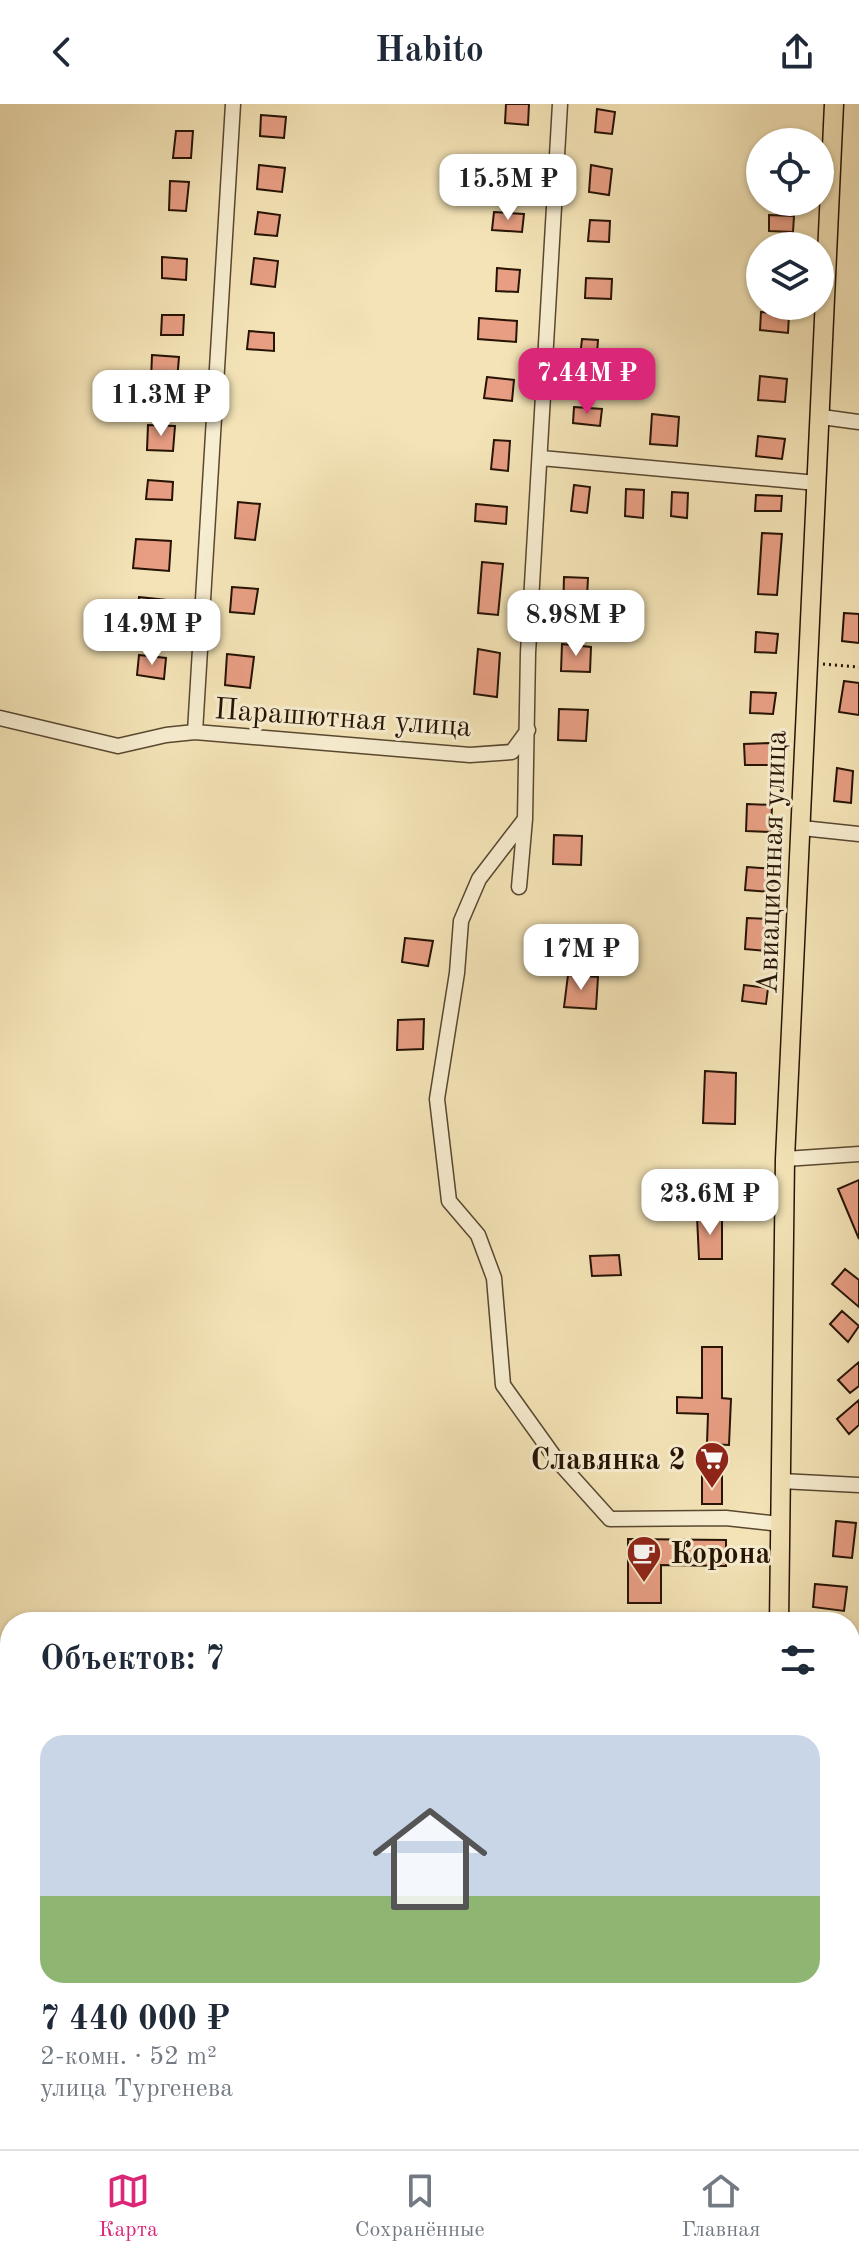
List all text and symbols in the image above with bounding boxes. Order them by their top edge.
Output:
icon: back [40,30,84,74]
icon: share [775,30,819,74]
text: Habito [375,34,484,70]
map controls [746,128,834,320]
button: locate [746,128,834,216]
pin: 15.5M ₽ [434,154,582,222]
text: 15.5M ₽ [457,167,559,193]
button: layers [746,232,834,320]
pin: 7.44M ₽ [513,348,661,416]
text: 7.44M ₽ [536,361,638,387]
pin: 11.3M ₽ [87,370,235,438]
text: 11.3M ₽ [110,383,212,409]
pin: 8.98M ₽ [502,590,650,658]
pin: 14.9M ₽ [78,599,226,667]
text: 8.98M ₽ [525,603,627,629]
text: 14.9M ₽ [101,612,203,638]
street label: Парашютная улица [213,695,473,743]
street label: Авиационная улица [753,729,793,995]
pin: 17M ₽ [525,924,637,992]
text: 17M ₽ [542,937,620,963]
pin: 23.6M ₽ [636,1169,784,1237]
text: 23.6M ₽ [659,1182,761,1208]
supermarket icon: Славянка 2 [693,1440,731,1490]
place label: Славянка 2 [530,1446,686,1476]
cafe icon: Корона [625,1534,663,1584]
place label: Корона [670,1540,771,1570]
icon: filters [776,1638,820,1682]
text: Объектов: 7 [40,1643,225,1677]
icon: home [358,1787,502,1931]
text: 7 440 000 ₽ [40,2003,230,2037]
text: 2-комн. · 52 m² [40,2044,217,2070]
text: улица Тургенева [40,2076,233,2102]
tab: Карта [98,2169,158,2244]
tab: Сохранённые [355,2169,485,2244]
tab: Главная [681,2169,761,2244]

